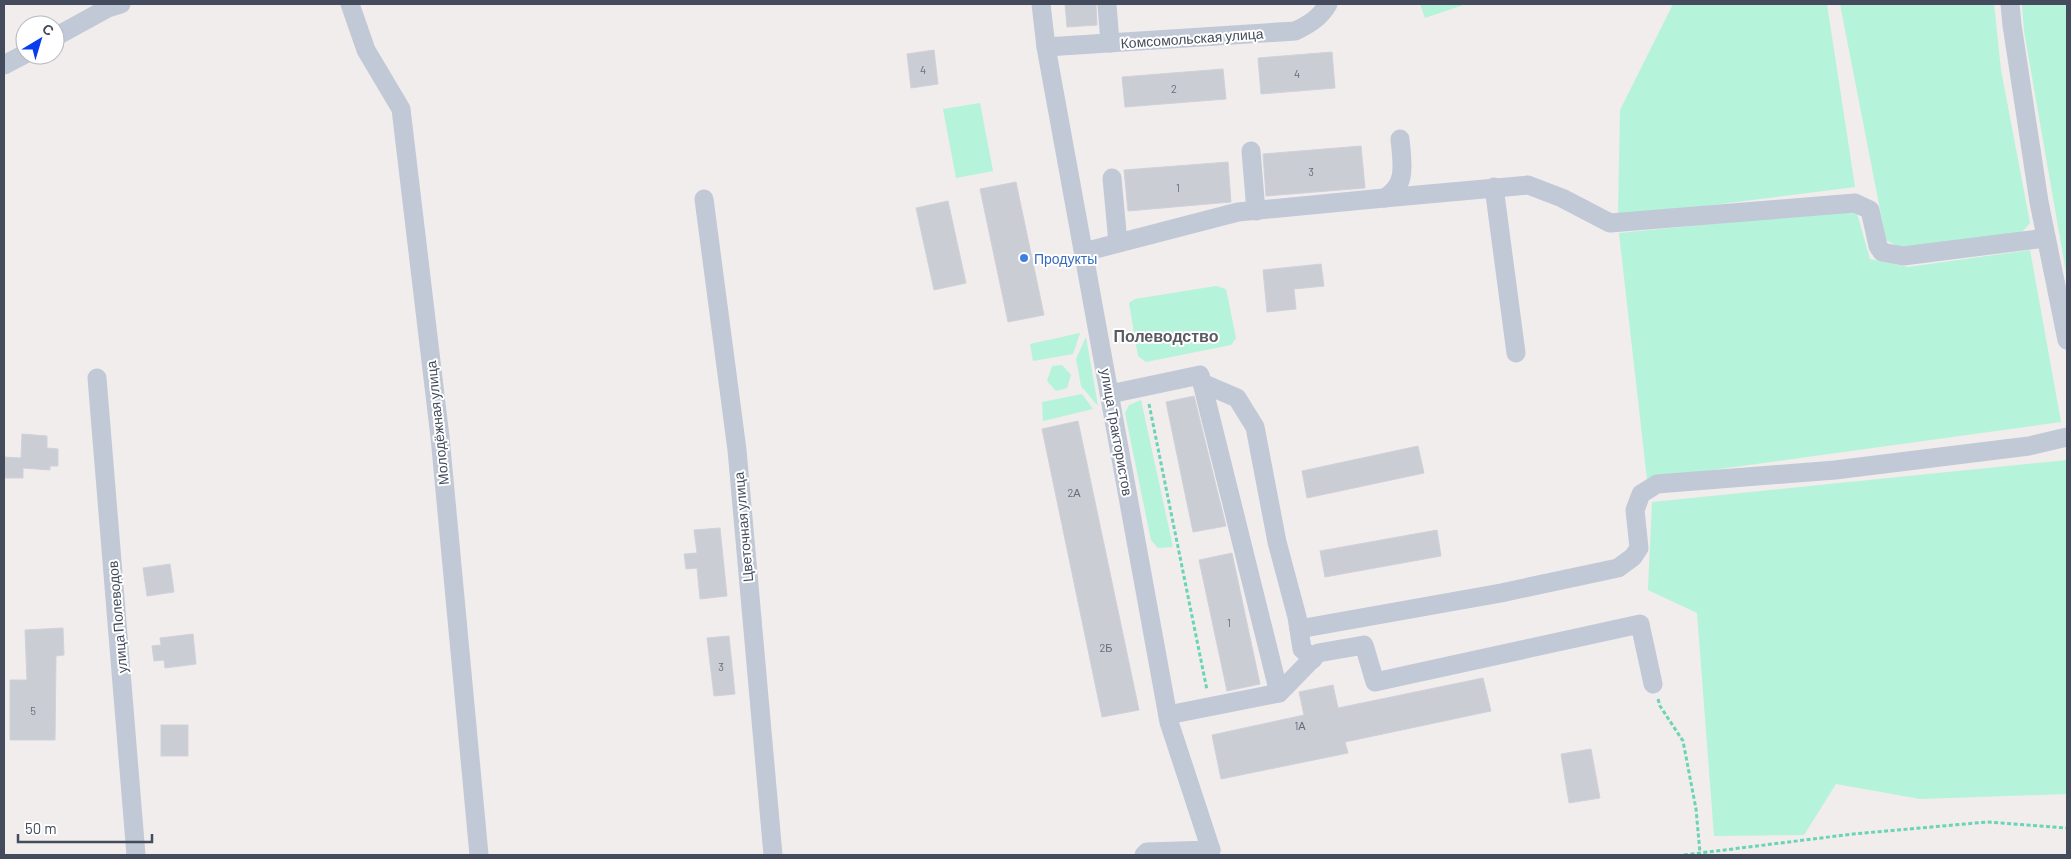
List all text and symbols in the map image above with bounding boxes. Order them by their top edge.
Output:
north arrow [15,15,65,65]
text: С [39,20,58,39]
street label: Комсомольская улица [1120,25,1264,51]
house number: 4 [920,63,926,76]
house number: 4 [1294,67,1300,80]
house number: 2 [1171,82,1177,95]
house number: 3 [1308,165,1314,178]
house number: 1 [1176,181,1180,194]
place label: Продукты [1034,250,1097,267]
marker: Продукты [1018,252,1030,264]
district label: Полеводство [1114,326,1219,345]
street label: Молодёжная улица [422,360,452,486]
street label: улица Трактористов [1097,367,1137,497]
street label: Цветочная улица [730,471,756,583]
house number: 2А [1067,486,1081,499]
street label: улица Полеводов [104,560,130,674]
house number: 1 [1227,616,1231,629]
house number: 2Б [1099,641,1113,654]
house number: 3 [718,660,724,673]
house number: 5 [30,704,36,717]
house number: 1А [1294,719,1306,732]
scale bar [18,812,151,844]
text: 50 m [25,819,57,837]

